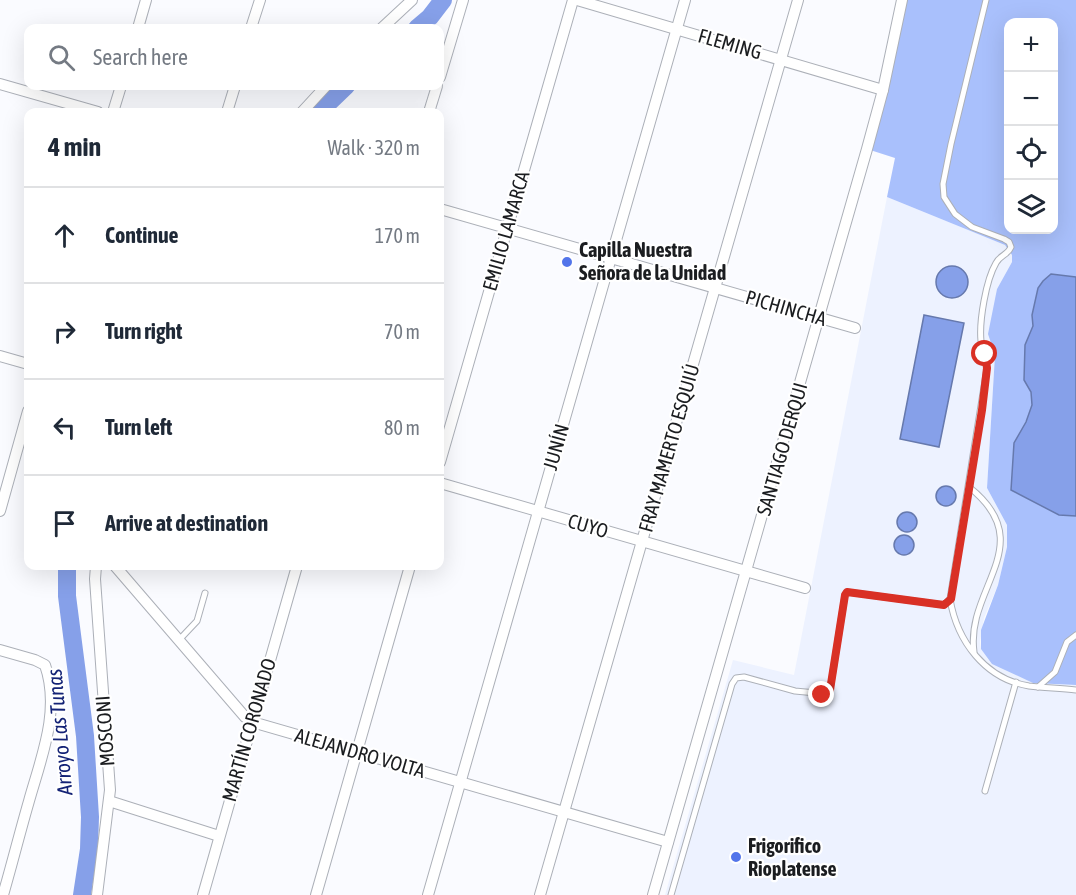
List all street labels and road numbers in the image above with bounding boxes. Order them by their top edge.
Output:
street label: FLEMING [696,23,765,64]
street label: EMILIO LAMARCA [477,168,534,293]
street label: PICHINCHA [743,285,829,330]
street label: FRAY MAMERTO ESQUIÚ [634,361,704,535]
street label: SANTIAGO DERQUI [752,380,811,518]
street label: JUNÍN [538,421,573,473]
street label: CUYO [565,509,611,542]
street label: MARTÍN CORONADO [217,656,280,804]
street label: MOSCONI [91,695,118,767]
street label: ALEJANDRO VOLTA [292,723,428,782]

